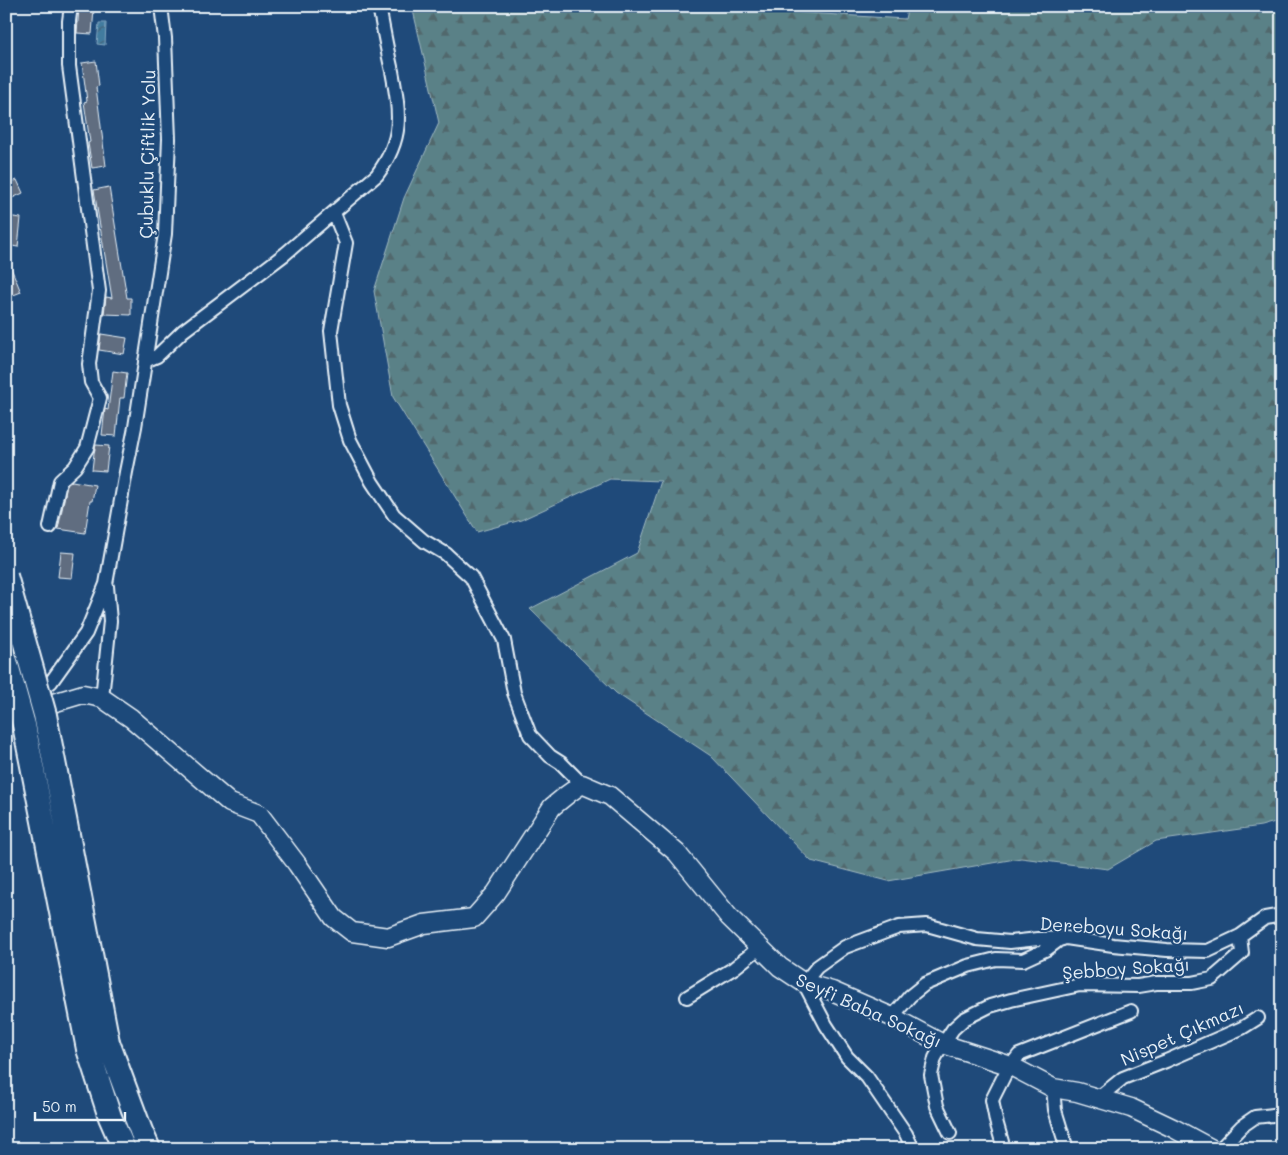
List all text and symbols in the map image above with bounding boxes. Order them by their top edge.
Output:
street label: Çubuklu Çiftlik Yolu [134,69,160,239]
street label: Dereboyu Sokağı [1039,911,1189,945]
street label: Şebboy Sokağı [1061,952,1191,984]
street label: Seyfi Baba Sokağı [792,967,946,1053]
street label: Nispet Çıkmazı [1116,995,1248,1071]
scale bar [35,1090,125,1122]
text: 50 m [42,1096,77,1116]

